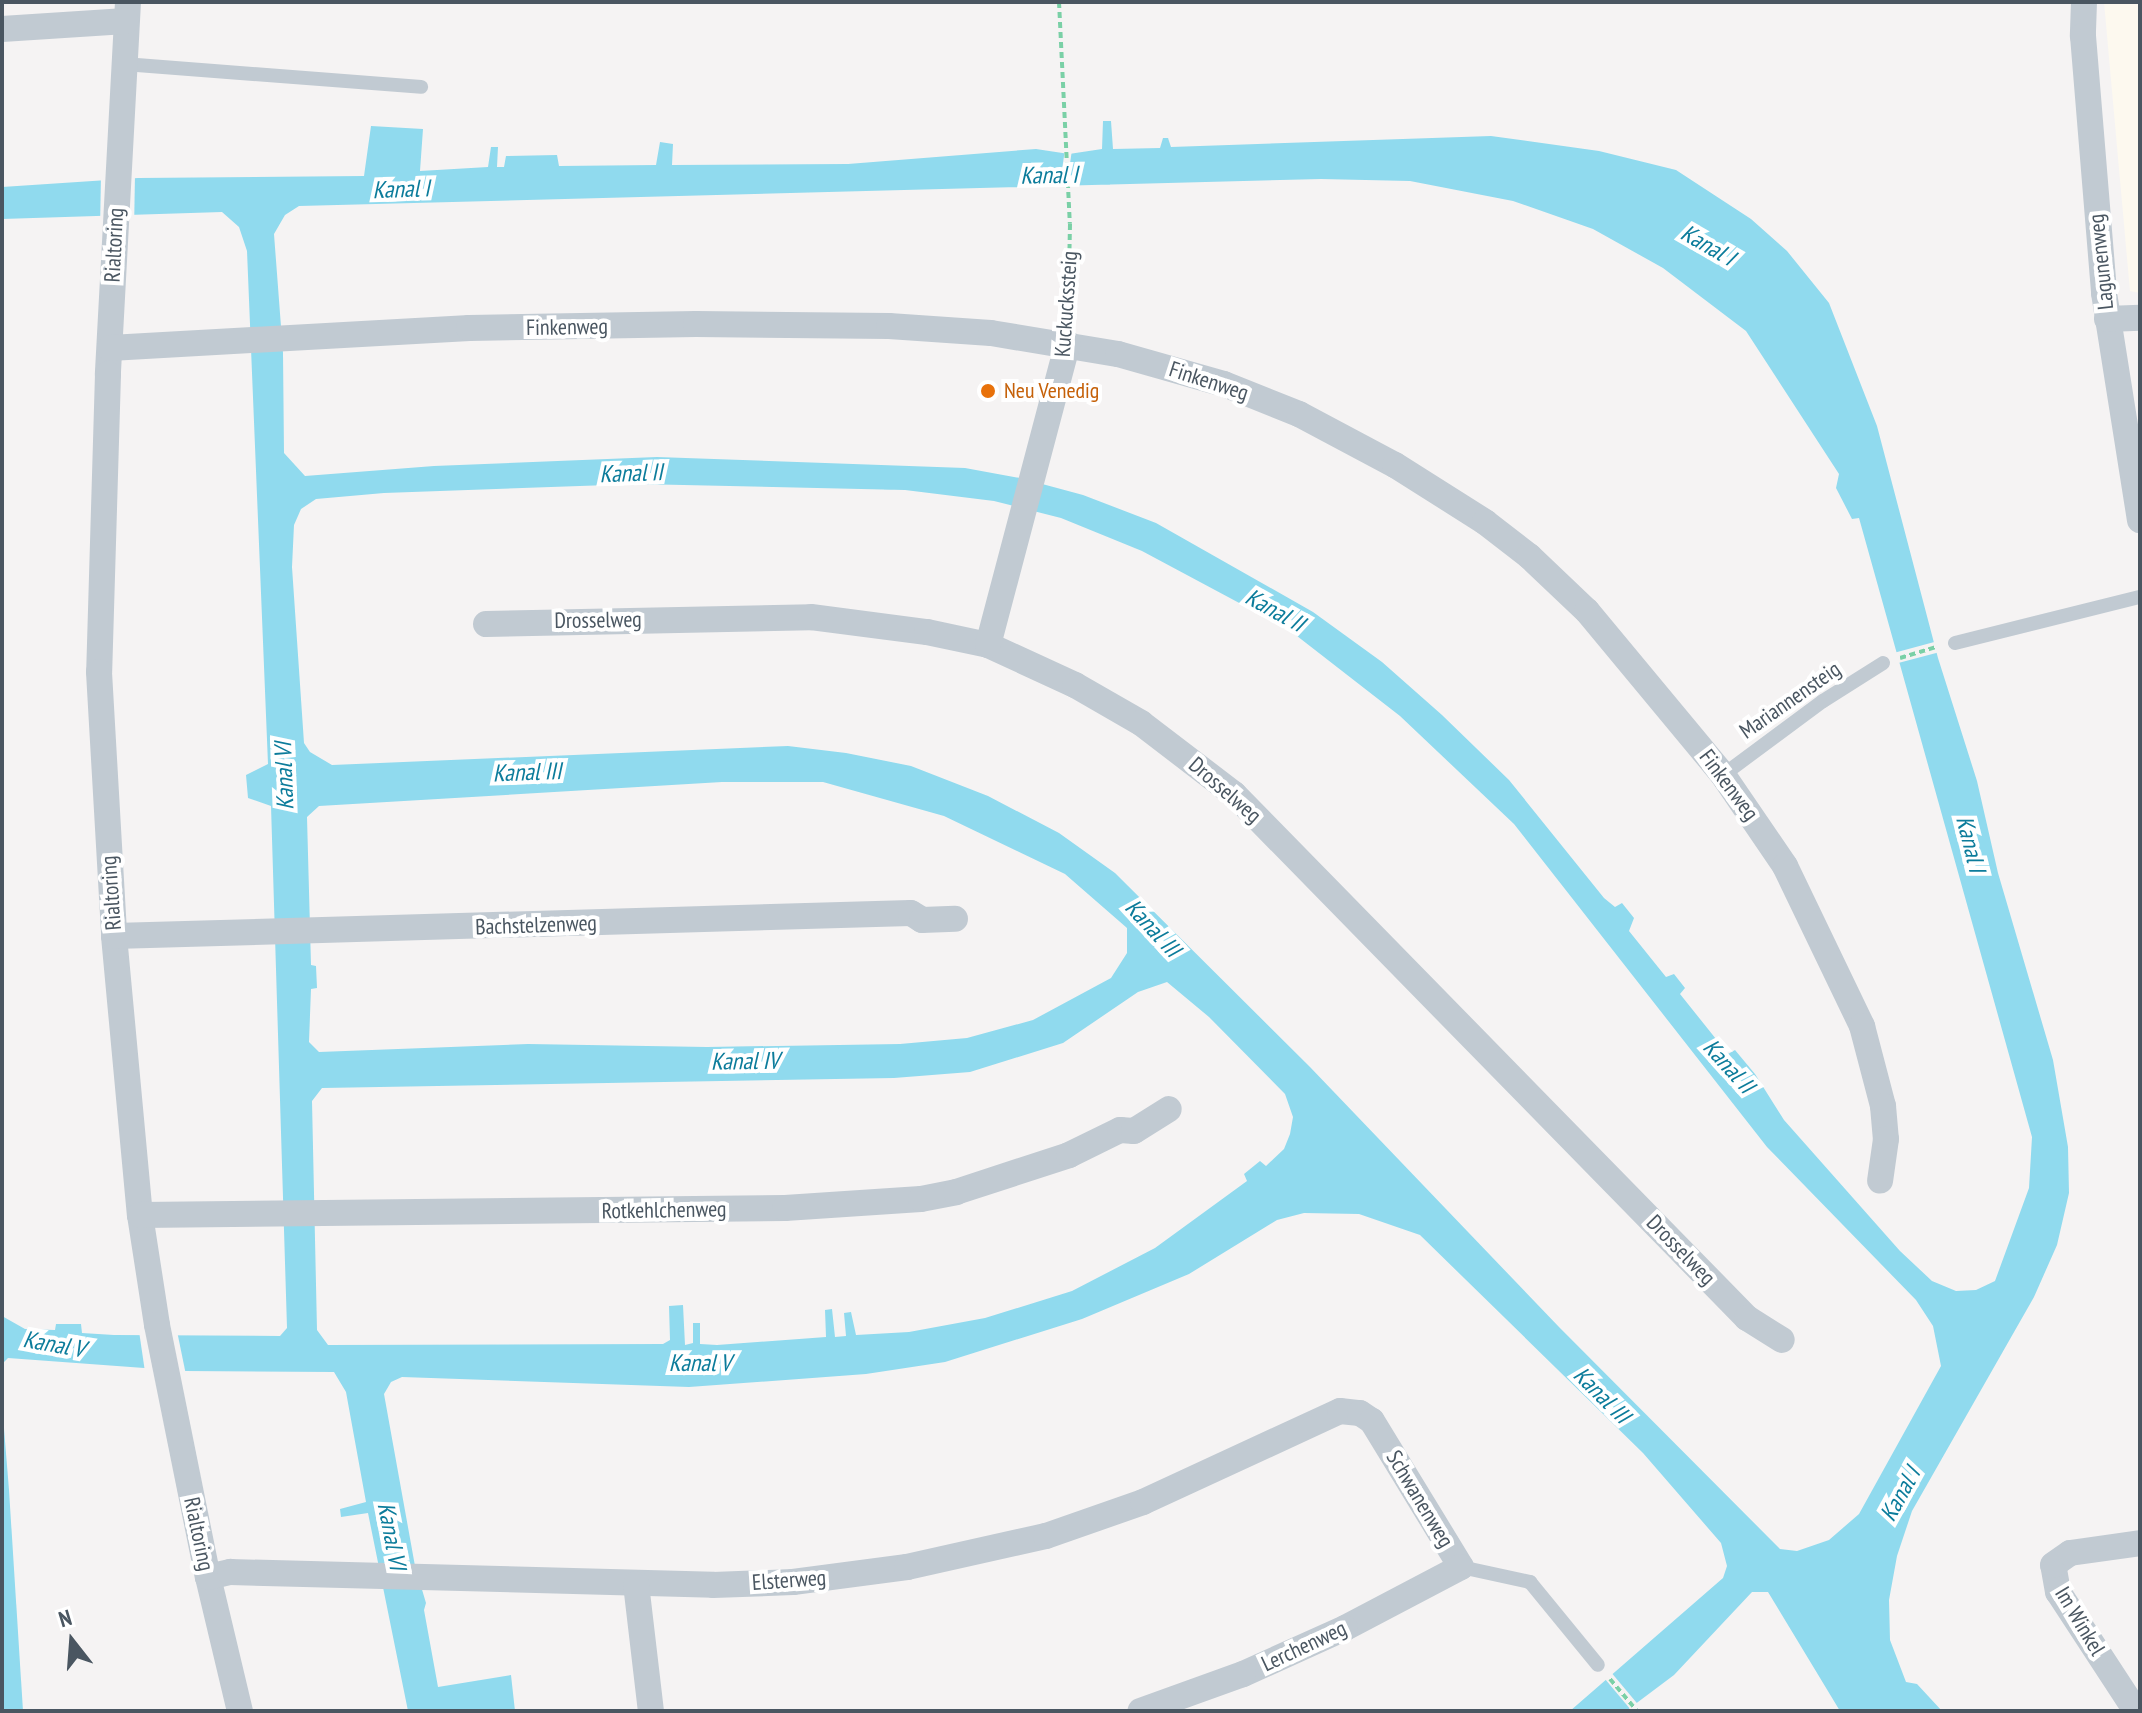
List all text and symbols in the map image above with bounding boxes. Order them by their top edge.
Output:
water label: Kanal I [1020,160,1078,190]
water label: Kanal I [372,174,430,204]
street label: Rialtoring [99,207,129,283]
street label: Lagunenweg [2083,213,2119,311]
water label: Kanal I [1676,218,1740,272]
street label: Kuckuckssteig [1049,250,1083,358]
street label: Finkenweg [526,313,608,341]
street label: Finkenweg [1166,356,1252,406]
place label: Neu Venedig [1004,378,1100,404]
marker: Neu Venedig [979,382,997,400]
water label: Kanal II [599,458,663,488]
water label: Kanal II [1240,582,1310,638]
street label: Drosselweg [554,606,642,634]
street label: Mariannensteig [1734,656,1846,744]
water label: Kanal VI [268,741,300,811]
street label: Finkenweg [1694,744,1764,826]
street label: Drosselweg [1183,751,1267,829]
water label: Kanal III [492,756,562,788]
water label: Kanal I [1950,813,1992,875]
street label: Rialtoring [95,855,127,931]
water label: Kanal III [1119,893,1187,963]
street label: Bachstelzenweg [475,910,597,940]
water label: Kanal II [1697,1033,1761,1099]
water label: Kanal IV [711,1046,779,1076]
street label: Rotkehlchenweg [601,1196,727,1224]
street label: Drosselweg [1641,1209,1721,1291]
water label: Kanal V [21,1324,87,1364]
water label: Kanal V [669,1349,731,1377]
water label: Kanal III [1568,1361,1636,1429]
street label: Schwanenweg [1381,1446,1459,1552]
water label: Kanal I [1874,1462,1926,1526]
street label: Rialtoring [178,1495,220,1573]
water label: Kanal VI [371,1500,413,1572]
street label: Elsterweg [751,1564,827,1596]
street label: Im Winkel [2049,1582,2111,1660]
north arrow [32,1601,112,1681]
text: N [55,1603,75,1633]
street label: Lerchenweg [1257,1615,1351,1677]

